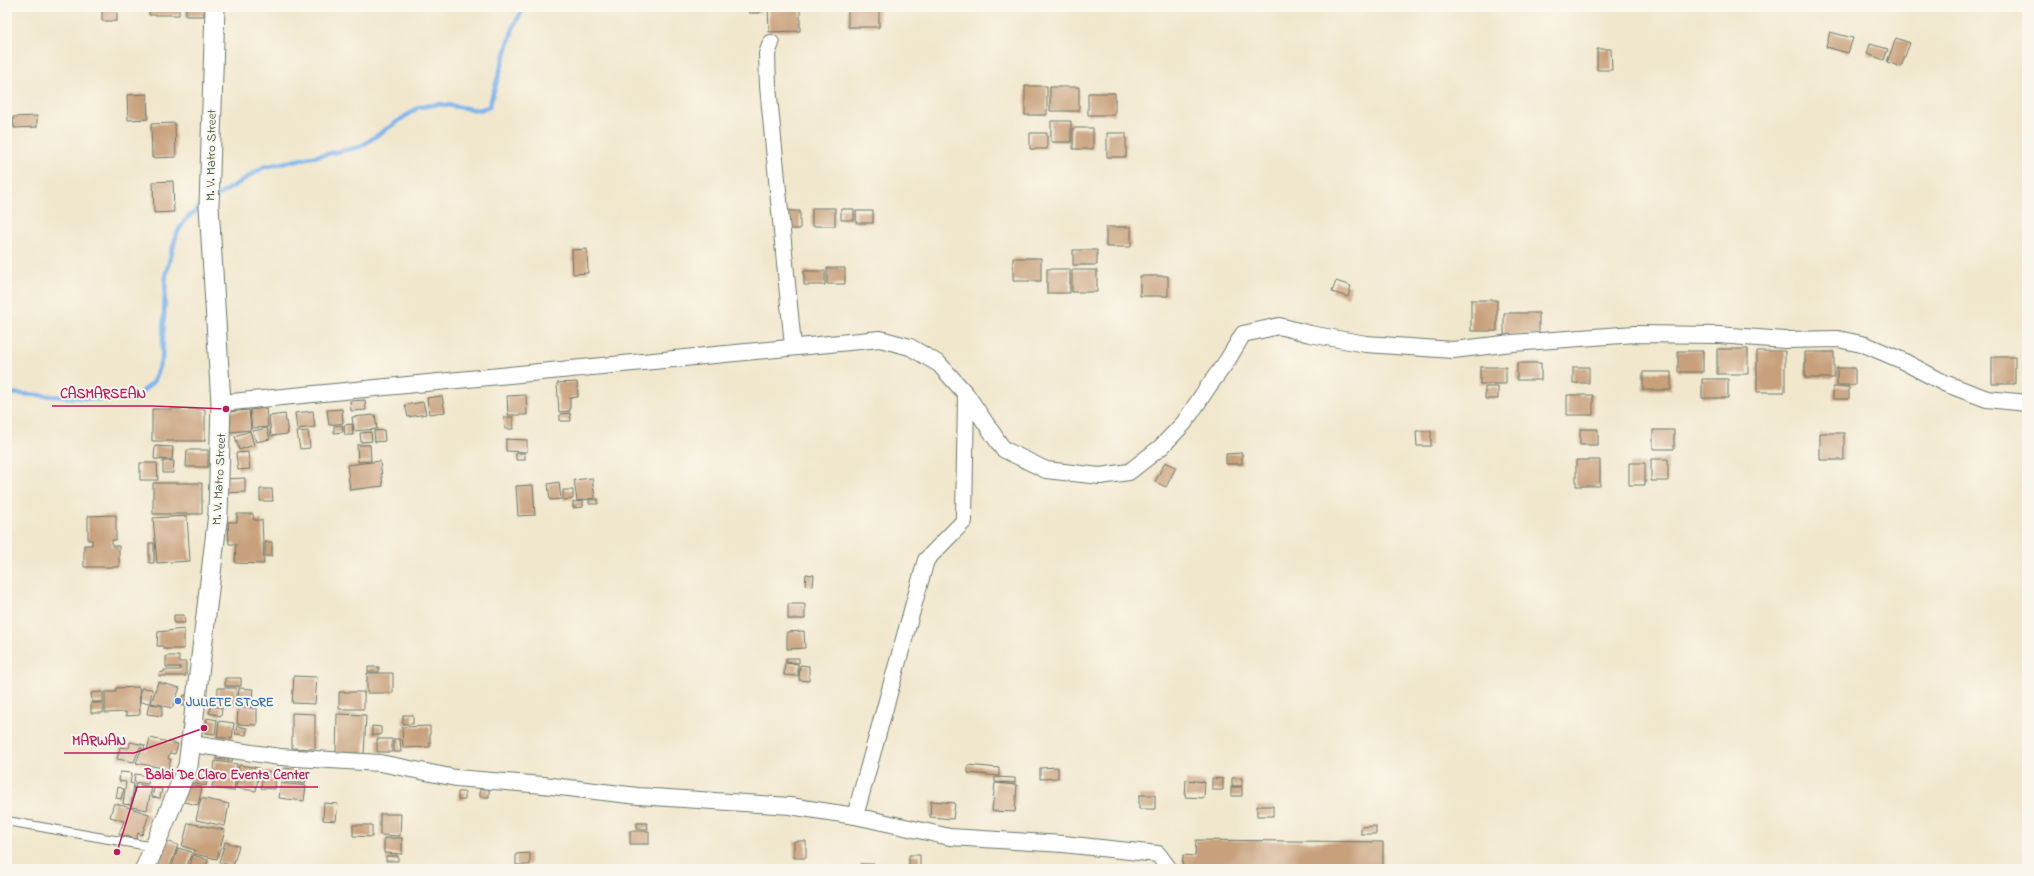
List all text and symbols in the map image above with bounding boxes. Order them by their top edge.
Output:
street label: M. V. Matro Street [201,108,222,201]
callout: CASMARSEAN [52,380,153,406]
text: CASMARSEAN [60,384,146,405]
street label: M. V. Matro Street [208,432,231,525]
place label: JULIETE STORE [186,693,274,712]
marker: JULIETE STORE [173,696,183,706]
callout: MARWAN [64,727,134,753]
text: MARWAN [72,731,126,752]
callout: Balai De Claro Events Center [137,761,318,787]
text: Balai De Claro Events Center [144,765,310,786]

